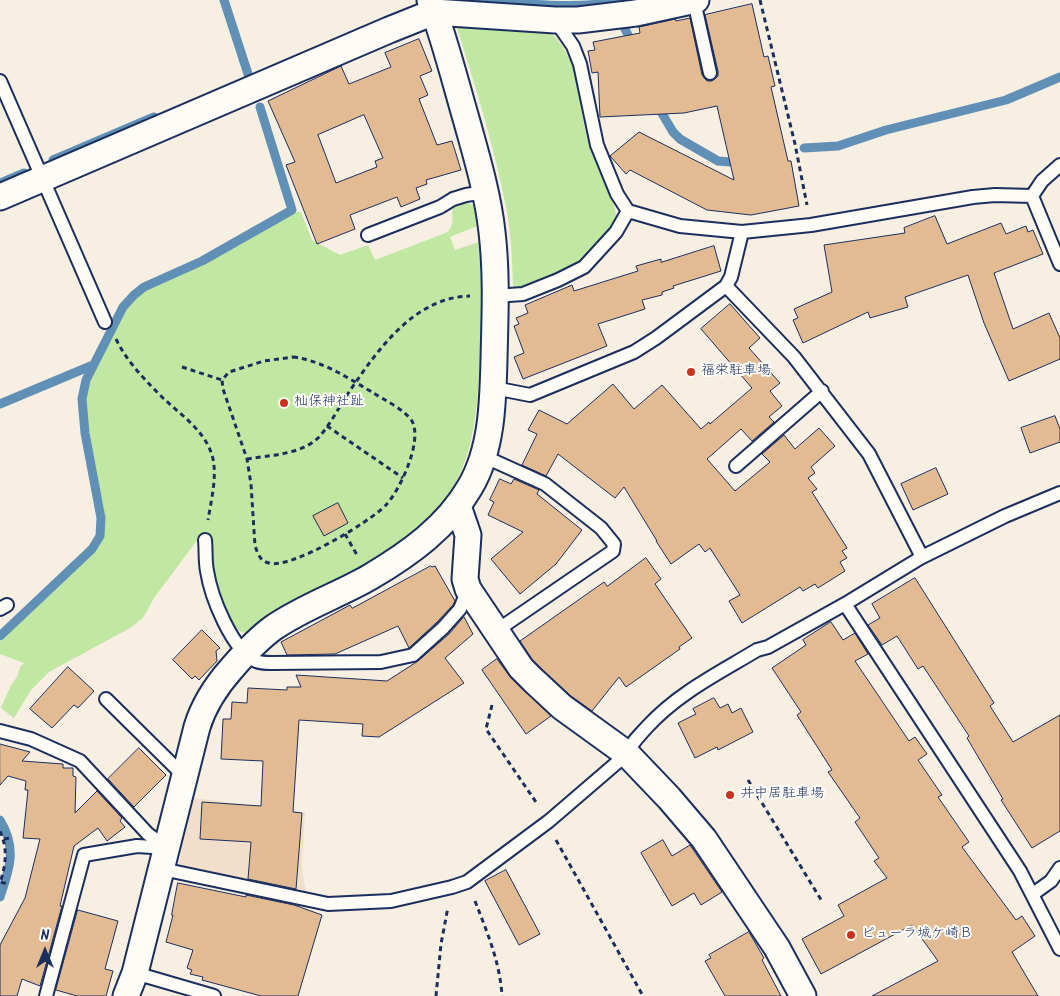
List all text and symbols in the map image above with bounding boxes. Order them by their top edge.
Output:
place label: 福栄駐車場 [701,364,771,380]
marker: 福栄駐車場 [685,366,697,378]
place label: 杣保神社趾 [294,395,364,411]
marker: 杣保神社趾 [278,397,290,409]
place label: 井中居駐車場 [740,787,824,803]
marker: 井中居駐車場 [724,789,736,801]
text: N [41,925,49,947]
north arrow [20,926,70,976]
place label: ピューラ城ケ崎Ｂ [861,927,973,943]
marker: ピューラ城ケ崎Ｂ [845,929,857,941]

